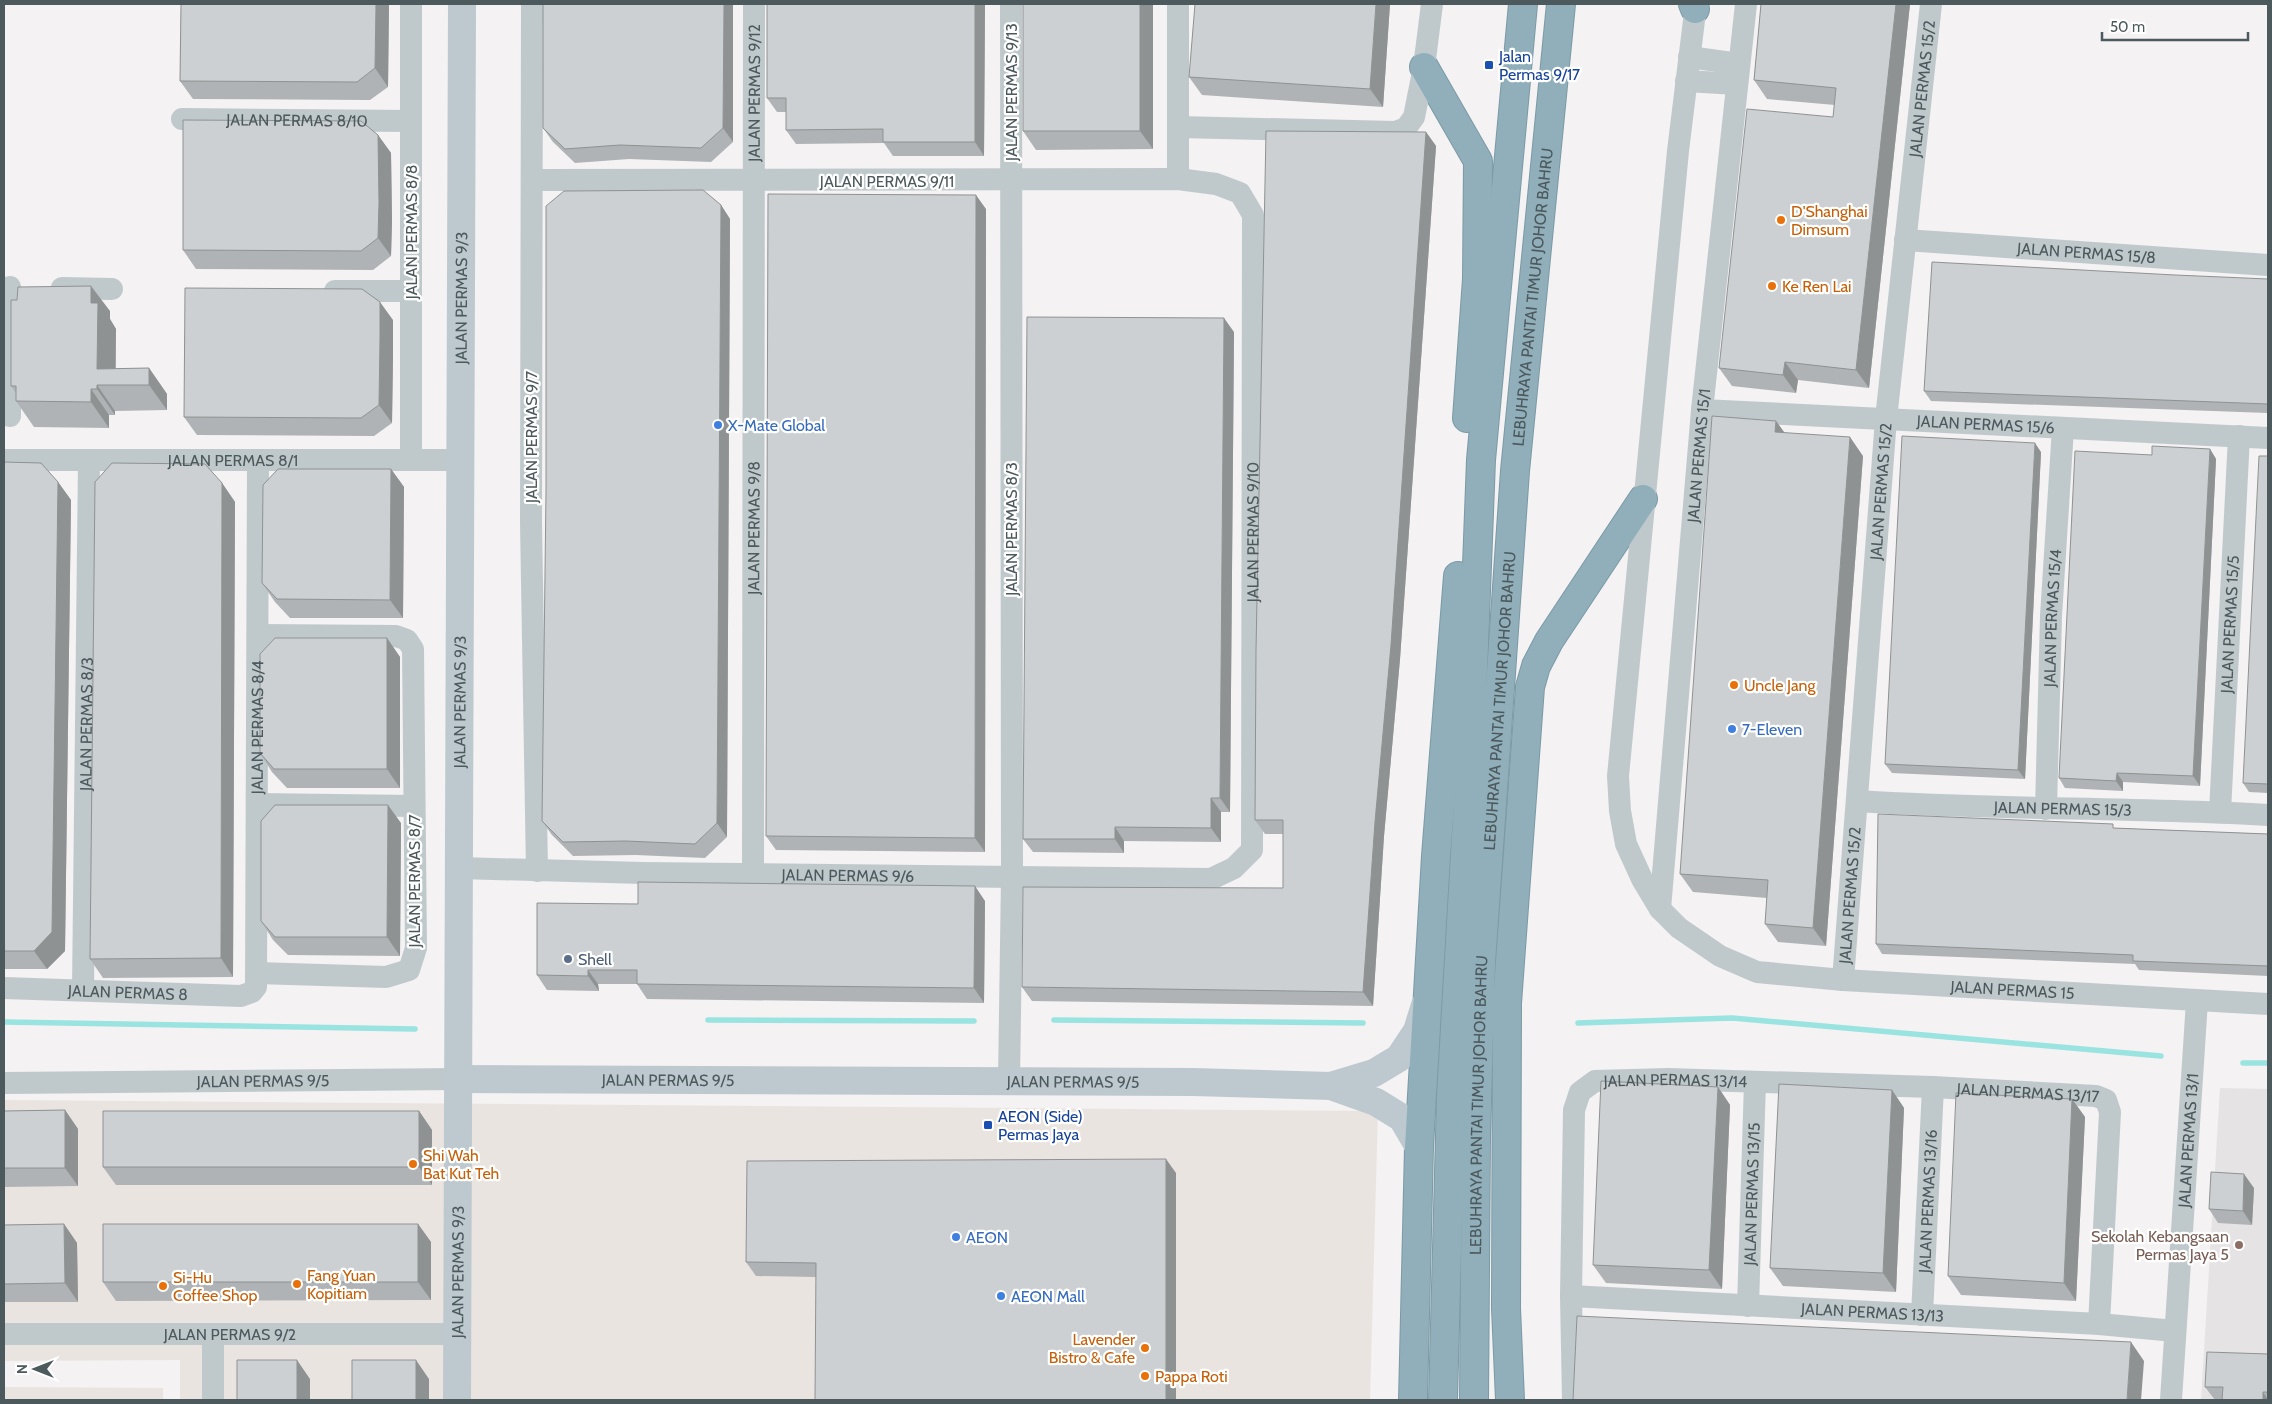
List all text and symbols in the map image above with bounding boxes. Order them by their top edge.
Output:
scale bar [2102,10,2248,42]
text: 50 m [2110,18,2145,36]
street label: JALAN PERMAS 15/2 [1905,19,1939,159]
street label: JALAN PERMAS 9/13 [1002,23,1021,162]
street label: JALAN PERMAS 9/12 [745,24,764,163]
place label: Jalan Permas 9/17 [1498,47,1580,84]
marker: Jalan Permas 9/17 [1483,59,1495,71]
street label: JALAN PERMAS 8/10 [225,110,368,131]
street label: LEBUHRAYA PANTAI TIMUR JOHOR BAHRU [1508,147,1557,447]
street label: JALAN PERMAS 8/8 [402,165,421,300]
street label: JALAN PERMAS 9/11 [819,172,954,191]
place label: D'Shanghai Dimsum [1791,202,1868,239]
marker: D'Shanghai Dimsum [1775,214,1787,226]
street label: JALAN PERMAS 9/3 [452,232,471,365]
street label: JALAN PERMAS 15/8 [2016,239,2157,267]
place label: Ke Ren Lai [1782,277,1851,296]
marker: Ke Ren Lai [1766,280,1778,292]
street label: JALAN PERMAS 9/7 [522,371,541,504]
street label: JALAN PERMAS 15/1 [1683,388,1714,524]
street label: JALAN PERMAS 15/6 [1915,412,2055,437]
place label: X-Mate Global [728,416,825,435]
marker: X-Mate Global [712,419,724,431]
street label: JALAN PERMAS 15/2 [1866,422,1896,562]
street label: JALAN PERMAS 8/1 [167,451,298,470]
street label: JALAN PERMAS 9/8 [744,461,763,596]
street label: JALAN PERMAS 8/3 [1002,462,1021,597]
street label: JALAN PERMAS 9/10 [1243,462,1263,603]
street label: JALAN PERMAS 15/4 [2040,549,2065,688]
street label: LEBUHRAYA PANTAI TIMUR JOHOR BAHRU [1480,551,1519,851]
street label: JALAN PERMAS 15/5 [2217,555,2243,695]
street label: JALAN PERMAS 9/3 [450,636,470,769]
street label: JALAN PERMAS 8/3 [76,657,97,792]
street label: JALAN PERMAS 8/4 [248,660,267,795]
place label: Uncle Jang [1744,676,1817,695]
marker: Uncle Jang [1728,679,1740,691]
place label: 7-Eleven [1742,720,1802,739]
marker: 7-Eleven [1726,723,1738,735]
street label: JALAN PERMAS 15/3 [1993,798,2132,820]
street label: JALAN PERMAS 8/7 [405,814,424,949]
street label: JALAN PERMAS 15/2 [1835,826,1865,966]
street label: JALAN PERMAS 9/6 [780,865,914,886]
place label: Shell [578,950,612,969]
marker: Shell [562,953,574,965]
street label: LEBUHRAYA PANTAI TIMUR JOHOR BAHRU [1466,955,1492,1255]
street label: JALAN PERMAS 15 [1949,977,2075,1003]
street label: JALAN PERMAS 8 [67,981,188,1004]
street label: JALAN PERMAS 13/14 [1602,1070,1747,1091]
street label: JALAN PERMAS 9/5 [196,1071,329,1091]
street label: JALAN PERMAS 9/5 [601,1071,734,1090]
street label: JALAN PERMAS 9/5 [1006,1072,1139,1092]
street label: JALAN PERMAS 13/1 [2174,1073,2202,1209]
street label: JALAN PERMAS 13/17 [1955,1079,2100,1106]
place label: AEON (Side) Permas Jaya [998,1107,1083,1144]
marker: AEON (Side) Permas Jaya [982,1119,994,1131]
street label: JALAN PERMAS 13/15 [1740,1122,1764,1267]
street label: JALAN PERMAS 13/16 [1915,1129,1941,1274]
place label: Shi Wah Bat Kut Teh [423,1146,499,1183]
marker: Shi Wah Bat Kut Teh [407,1158,419,1170]
street label: JALAN PERMAS 9/3 [448,1206,468,1339]
place label: Sekolah Kebangsaan Permas Jaya 5 [2091,1227,2229,1264]
place label: AEON [966,1228,1008,1247]
marker: AEON [950,1231,962,1243]
marker: Sekolah Kebangsaan Permas Jaya 5 [2233,1239,2245,1251]
place label: Fang Yuan Kopitiam [307,1266,376,1303]
place label: Si-Hu Coffee Shop [173,1268,257,1305]
marker: Fang Yuan Kopitiam [291,1278,303,1290]
marker: Si-Hu Coffee Shop [157,1280,169,1292]
place label: AEON Mall [1011,1287,1085,1306]
marker: AEON Mall [995,1290,1007,1302]
street label: JALAN PERMAS 13/13 [1800,1299,1945,1326]
street label: JALAN PERMAS 9/2 [163,1325,296,1344]
place label: Lavender Bistro & Cafe [1049,1330,1136,1367]
marker: Lavender Bistro & Cafe [1139,1342,1151,1354]
north arrow [10,1344,60,1394]
text: N [13,1364,31,1374]
place label: Pappa Roti [1155,1367,1228,1386]
marker: Pappa Roti [1139,1370,1151,1382]

